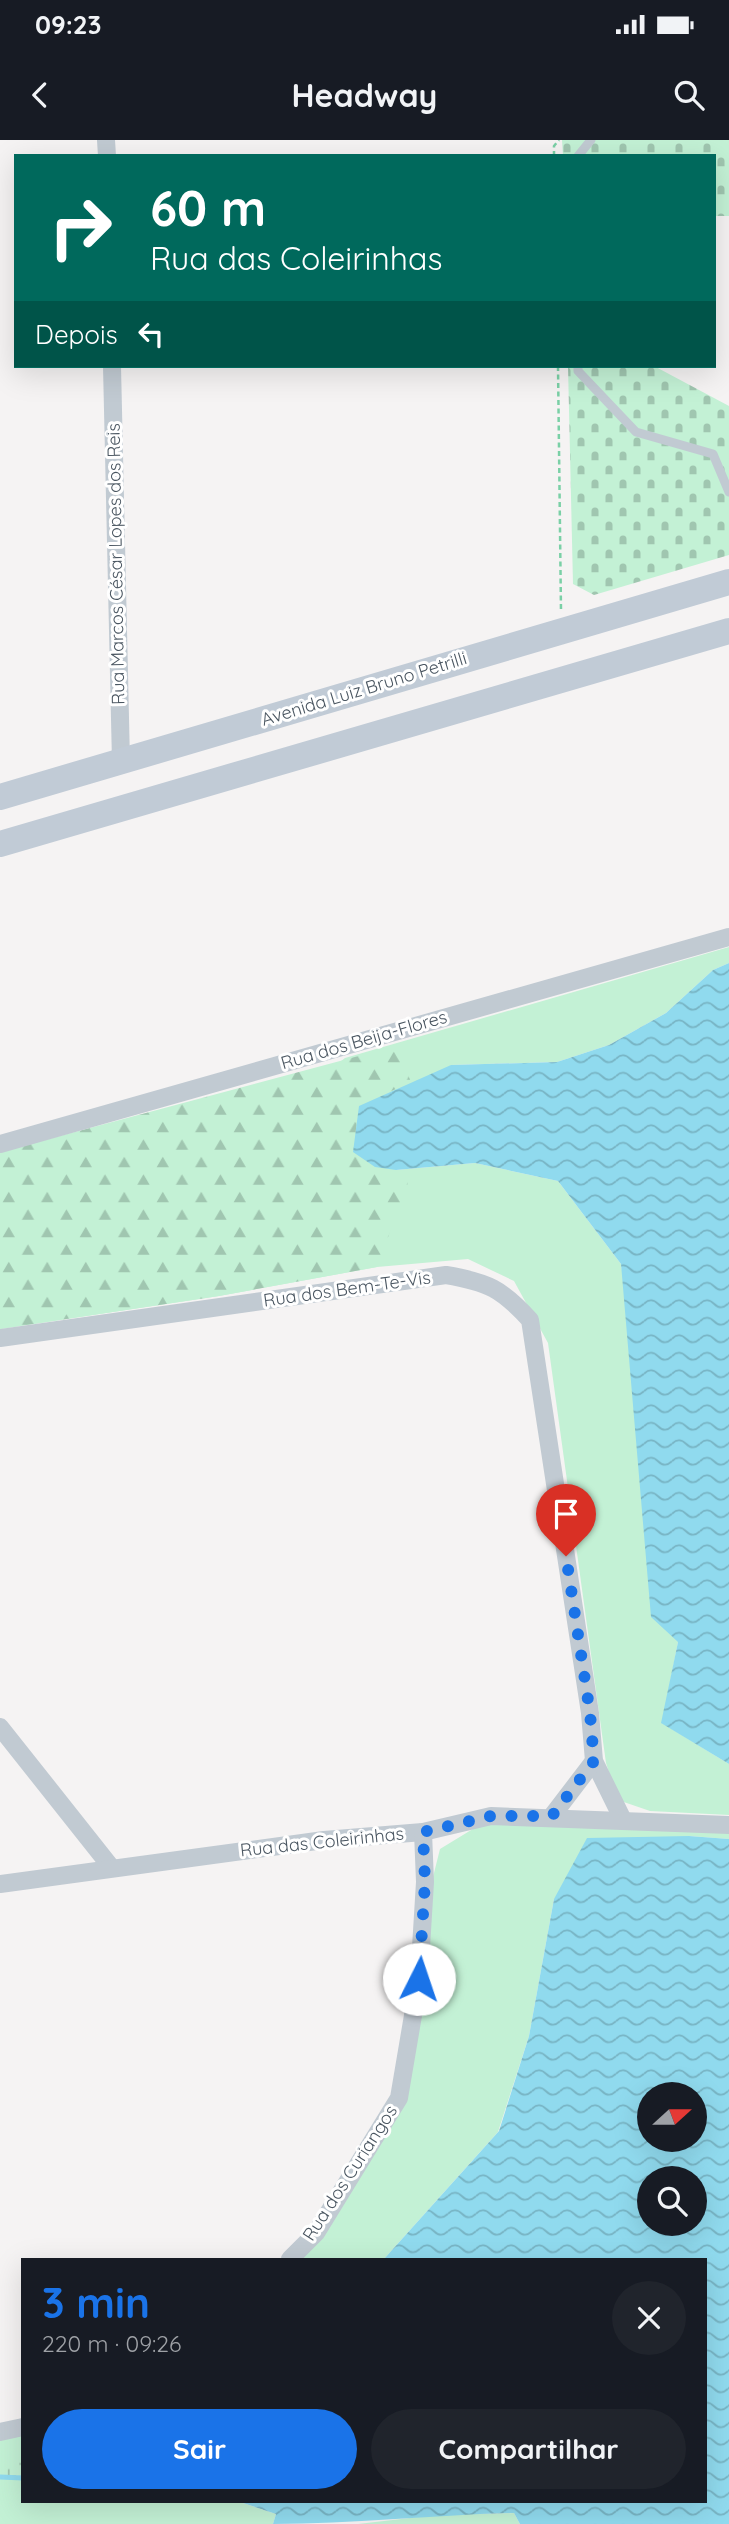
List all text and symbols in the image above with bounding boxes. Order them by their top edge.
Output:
text: 09:23 [35,8,102,41]
text: Headway [292,75,437,115]
icon: back [21,76,59,114]
icon: search [670,76,708,114]
text: 60 m [150,177,266,238]
icon: right [35,182,126,273]
text: Rua das Coleirinhas [150,238,442,278]
icon: left [132,315,170,353]
text: Depois [35,318,118,351]
street label: Rua Marcos César Lopes dos Reis [102,423,129,705]
street label: Avenida Luiz Bruno Petrilli [258,646,469,731]
street label: Rua dos Beija-Flores [278,1005,450,1074]
street label: Rua dos Bem-Te-Vis [262,1265,432,1312]
pin [536,1484,596,1556]
icon: arrive [547,1495,585,1533]
street label: Rua das Coleirinhas [239,1821,405,1862]
position arrow [382,1942,456,2016]
north arrow [637,2082,707,2152]
map controls [637,2082,707,2236]
street label: Rua dos Curiangos [297,2100,402,2245]
button: search [637,2166,707,2236]
text: 3 min [42,2276,150,2329]
button: close [612,2281,686,2355]
text: 220 m · 09:26 [42,2329,181,2358]
button: Sair [42,2409,357,2489]
button: Compartilhar [371,2409,686,2489]

